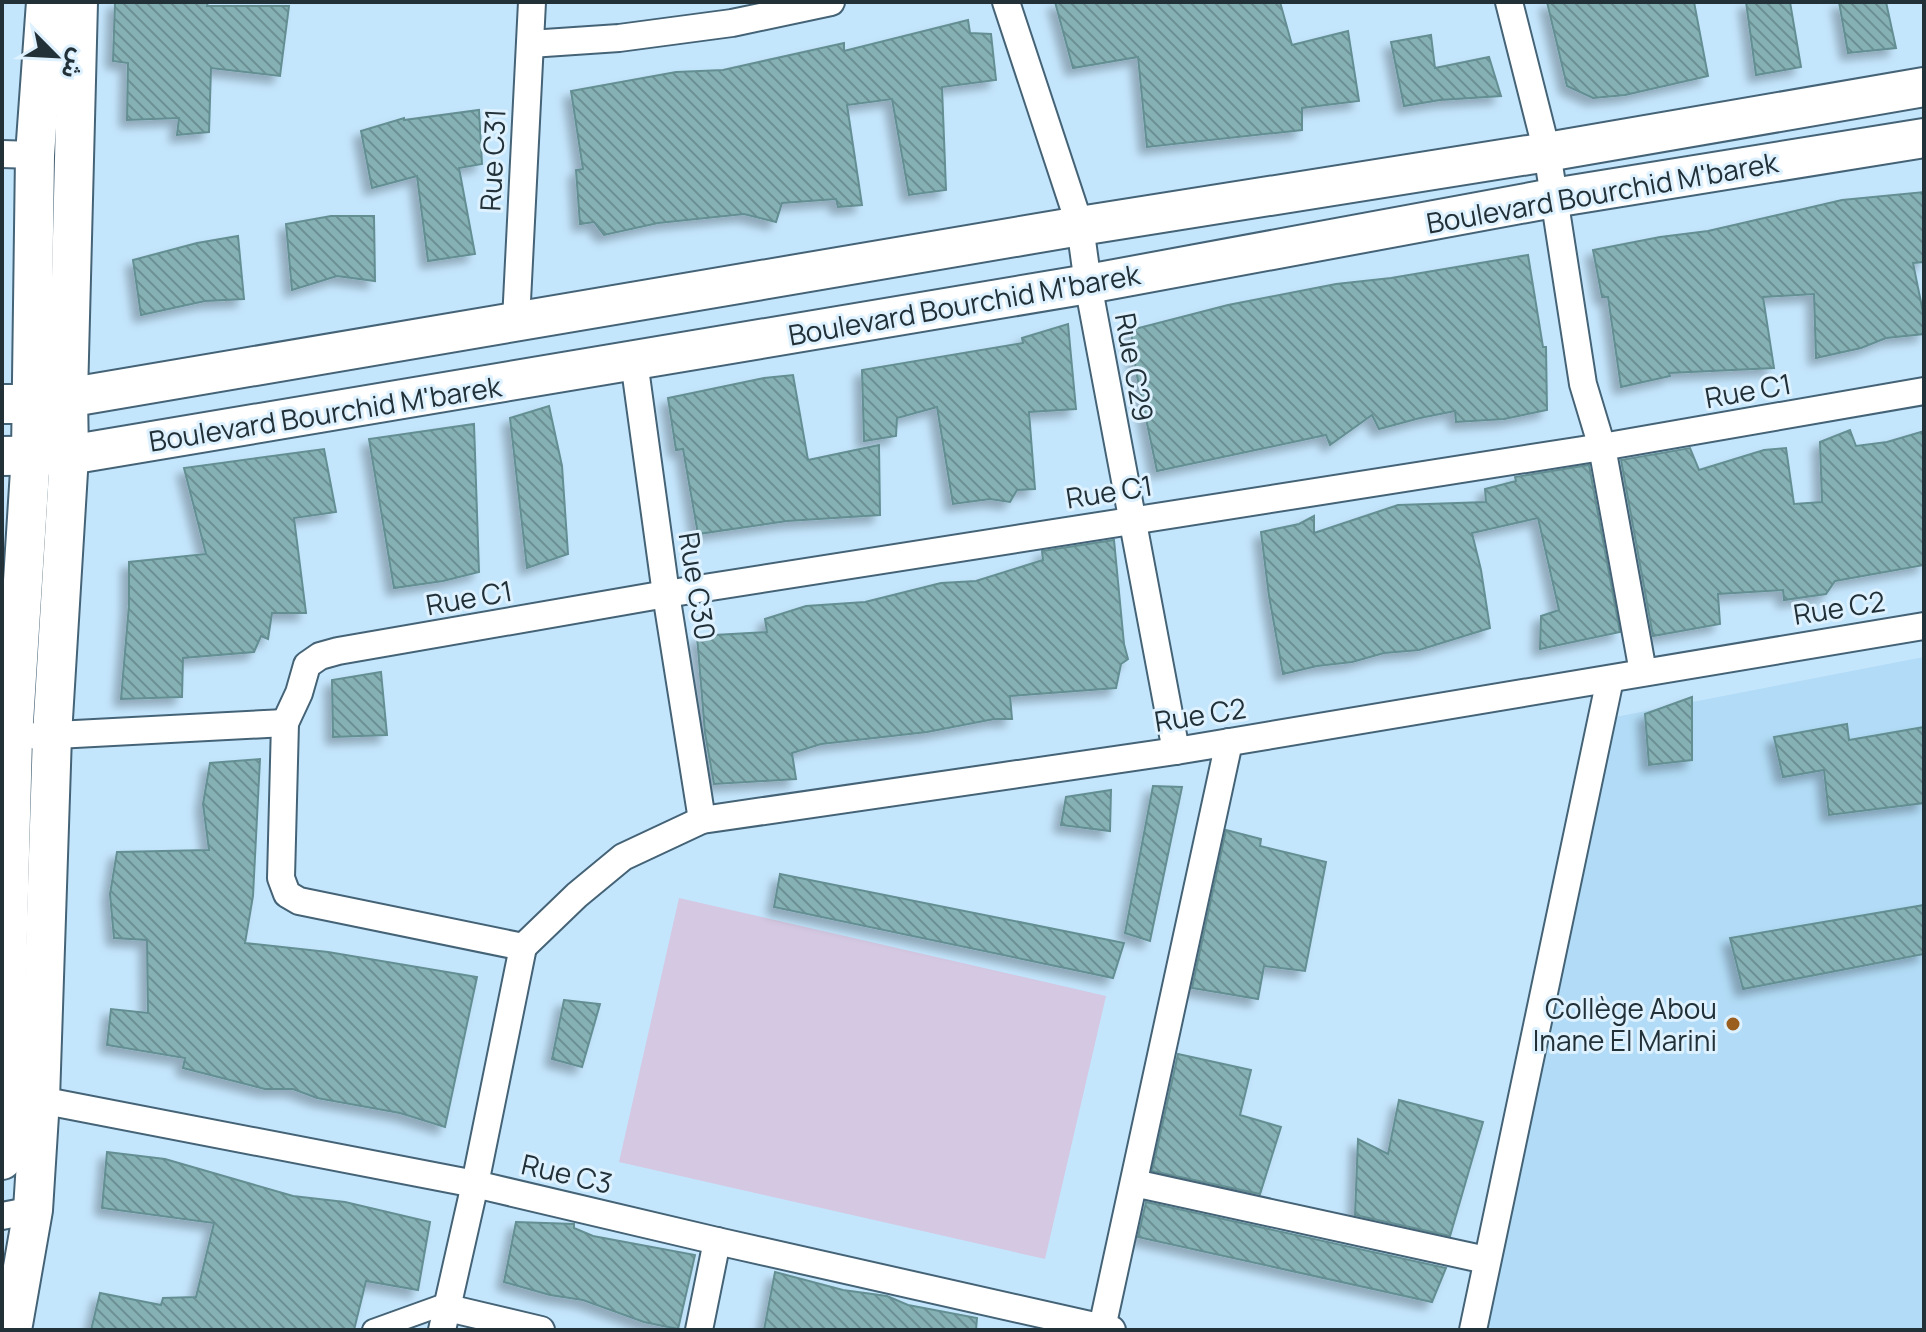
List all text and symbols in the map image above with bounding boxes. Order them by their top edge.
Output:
north arrow [16,16,96,96]
text: ش [54,44,94,84]
street label: Rue C31 [470,108,514,212]
street label: Boulevard Bourchid M'barek [1423,142,1782,242]
street label: Boulevard Bourchid M'barek [785,254,1144,354]
street label: Rue C29 [1107,310,1163,424]
street label: Rue C1 [1702,364,1794,416]
street label: Boulevard Bourchid M'barek [146,366,505,460]
street label: Rue C1 [1063,465,1155,517]
street label: Rue C30 [671,529,725,643]
street label: Rue C1 [423,571,515,623]
street label: Rue C2 [1790,581,1888,633]
street label: Rue C2 [1151,688,1249,740]
place label: Collège Abou Inane El Marini [1533,989,1717,1059]
marker: Collège Abou Inane El Marini [1724,1015,1742,1033]
street label: Rue C3 [518,1144,616,1202]

